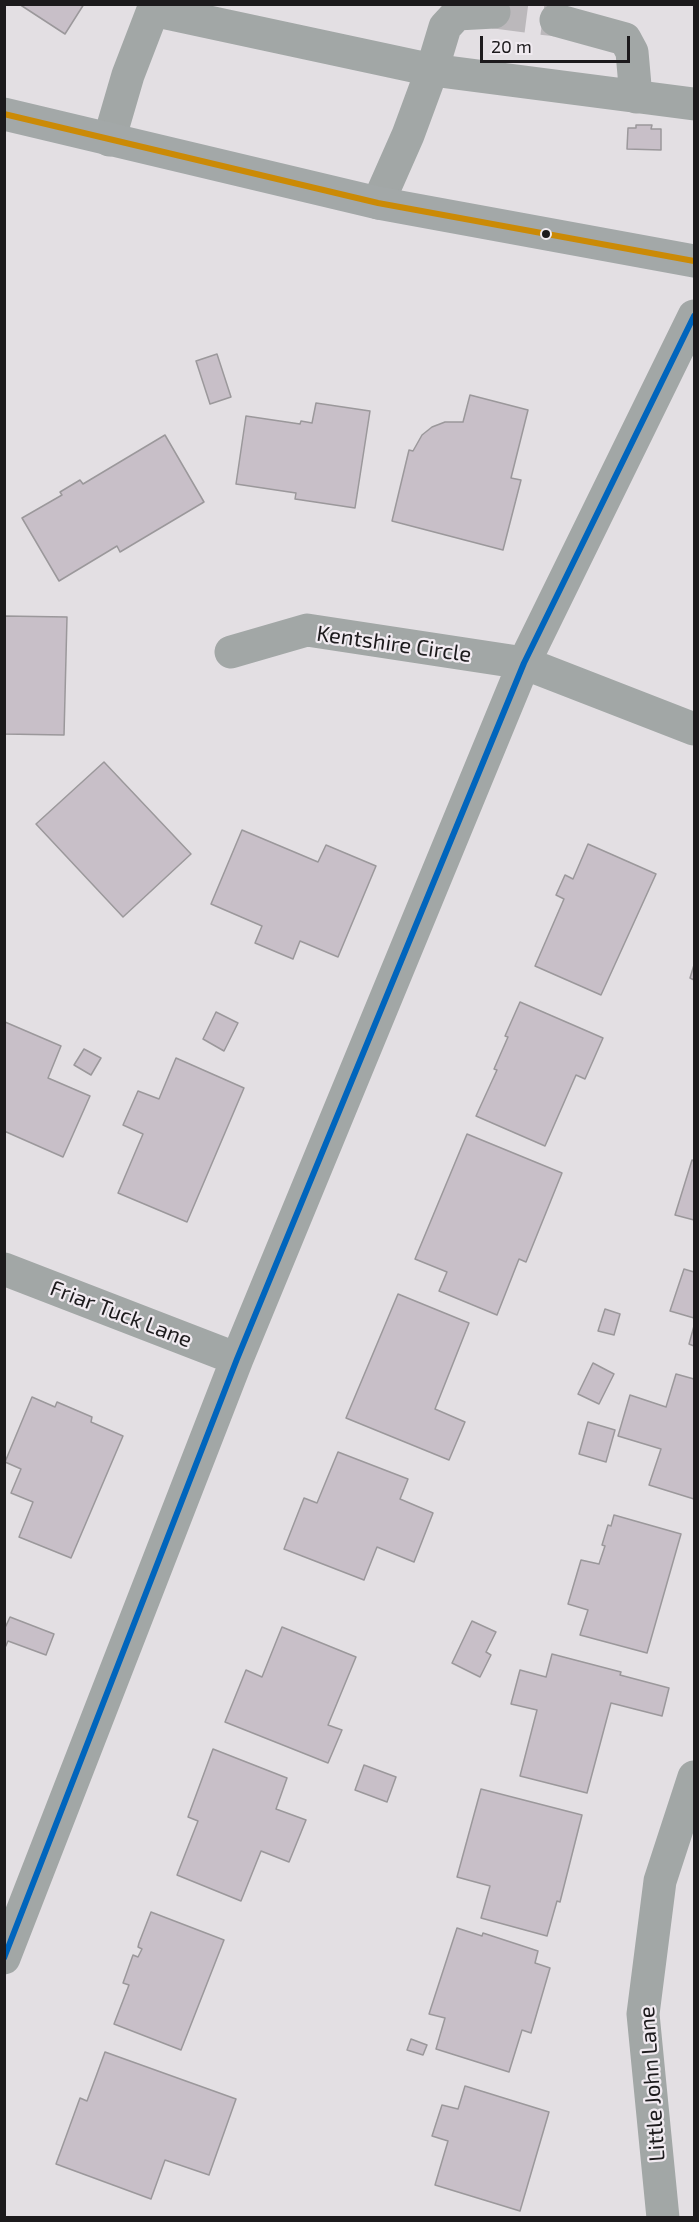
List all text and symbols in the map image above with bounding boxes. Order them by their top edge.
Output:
scale bar [483,24,633,62]
text: 20 m [491,35,532,57]
unlabelled marker [540,228,552,240]
street label: Kentshire Circle [315,620,473,668]
street label: Friar Tuck Lane [46,1275,196,1353]
street label: Little John Lane [633,2006,671,2162]

